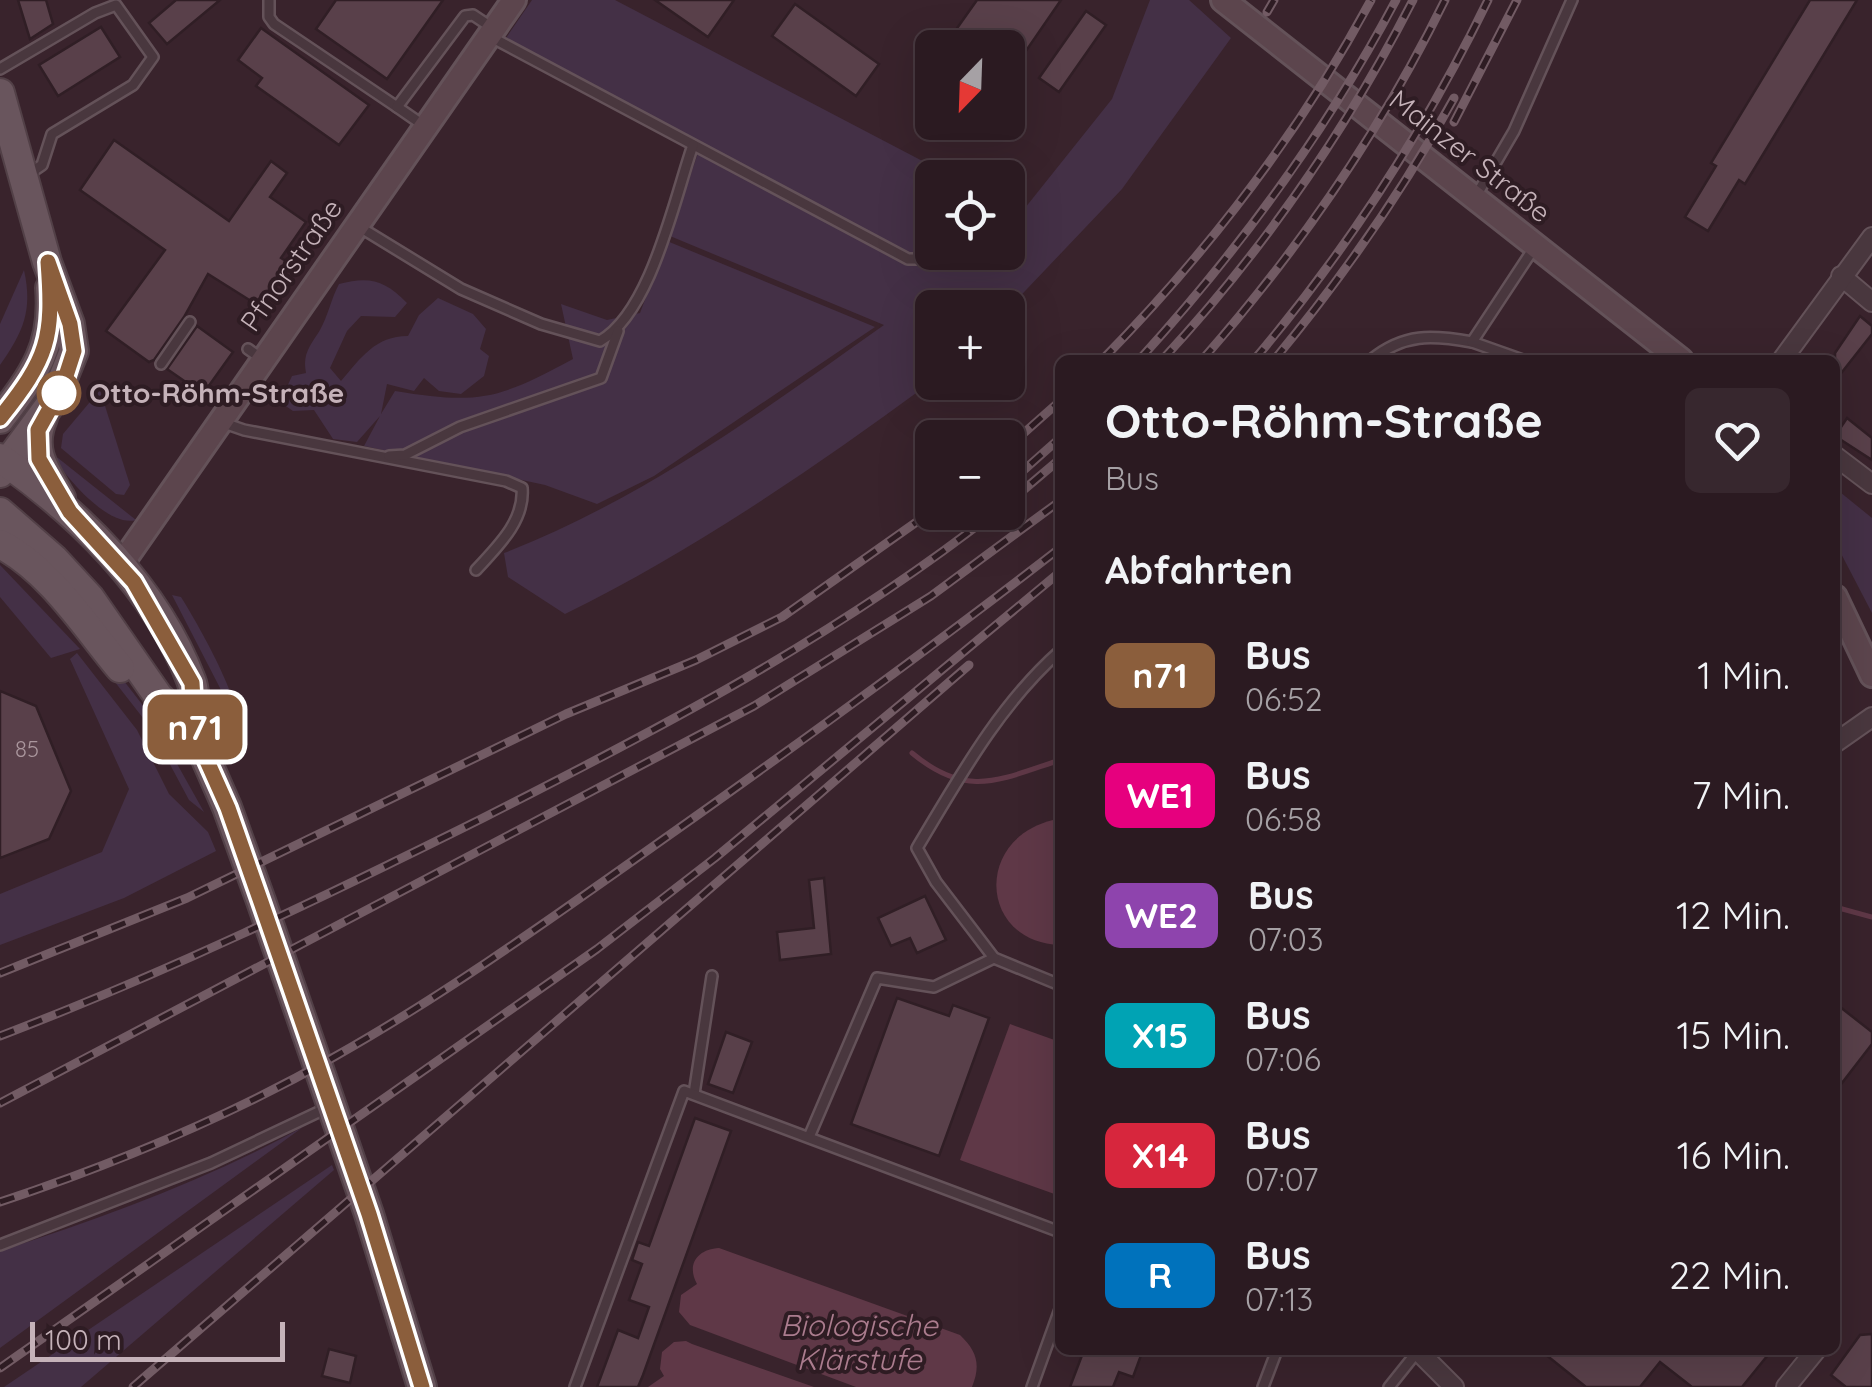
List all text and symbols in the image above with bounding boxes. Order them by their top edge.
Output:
north arrow [915,30,1025,140]
map controls [915,30,1025,530]
street label: Mainzer Straße [1383,82,1558,229]
button: locate [915,160,1025,270]
street label: Pfnorstraße [232,192,349,338]
button: + [915,290,1025,400]
marker: Otto-Röhm-Straße [38,372,80,414]
place label: Otto-Röhm-Straße [89,375,344,410]
button: heart [1685,388,1790,493]
text: Otto-Röhm-Straße [1105,390,1543,450]
button: − [915,420,1025,530]
text: Bus [1105,458,1159,498]
text: Abfahrten [1105,546,1293,594]
text: Bus [1245,631,1311,679]
text: 1 Min. [1697,651,1790,699]
text: n71 [1132,653,1188,697]
text: 06:52 [1245,679,1322,719]
line badge: n71 [138,694,252,760]
text: n71 [167,705,223,749]
house number: 85 [15,735,39,763]
text: Bus [1245,751,1311,799]
text: 7 Min. [1692,771,1790,819]
text: WE1 [1127,773,1193,817]
text: 06:58 [1245,799,1322,839]
text: Bus [1248,871,1313,919]
text: 12 Min. [1676,891,1790,939]
text: WE2 [1125,893,1198,937]
text: 07:03 [1248,919,1323,959]
text: Bus [1245,991,1311,1039]
text: 15 Min. [1676,1011,1790,1059]
text: X15 [1132,1013,1188,1057]
text: 07:06 [1245,1039,1321,1079]
text: Bus [1245,1111,1311,1159]
text: 16 Min. [1677,1131,1790,1179]
text: X14 [1131,1133,1189,1177]
text: 07:07 [1245,1159,1318,1199]
text: Bus [1245,1231,1311,1279]
text: 22 Min. [1669,1251,1790,1299]
text: R [1148,1253,1172,1297]
text: 07:13 [1245,1279,1313,1319]
water label: Biologische Klärstufe [780,1306,939,1378]
scale bar [30,1317,285,1362]
text: 100 m [45,1322,122,1357]

